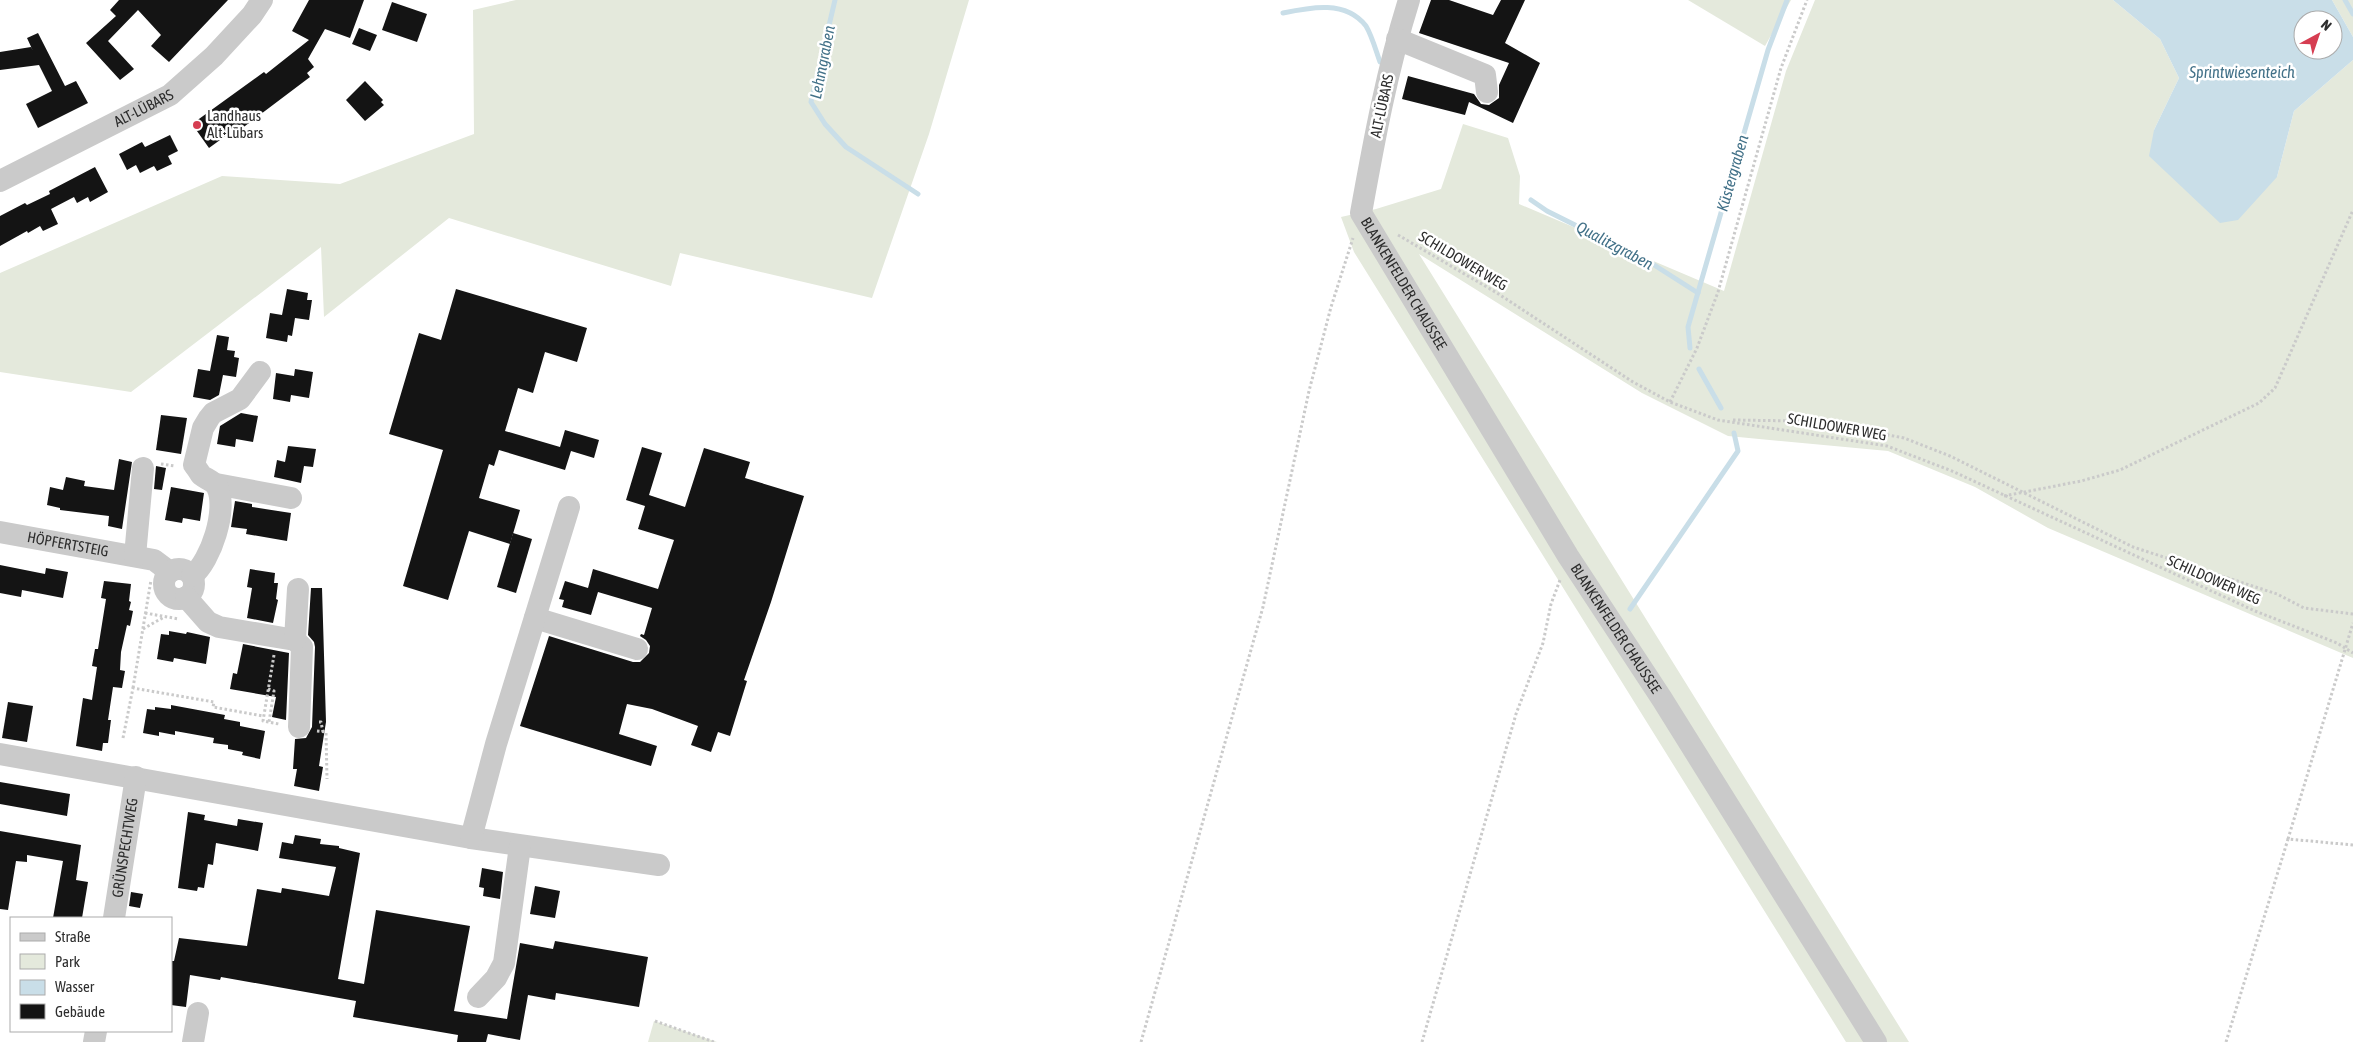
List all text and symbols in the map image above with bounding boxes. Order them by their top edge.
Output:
north arrow [2293,10,2343,60]
text: N [2318,16,2335,34]
water label: Lehmgraben [806,23,839,101]
water label: Sprintwiesenteich [2188,63,2295,82]
street label: ALT-LÜBARS [1367,73,1397,139]
street label: ALT-LÜBARS [111,86,176,130]
place label: Landhaus Alt-Lübars [207,107,263,141]
marker: Landhaus Alt-Lübars [191,119,203,131]
water label: Küstergraben [1712,132,1753,214]
street label: BLANKENFELDER CHAUSSEE [1358,214,1451,353]
water label: Qualitzgraben [1573,217,1657,274]
street label: SCHILDOWER WEG [1416,227,1511,294]
street label: SCHILDOWER WEG [1786,409,1888,444]
street label: HÖPFERTSTEIG [26,528,110,560]
street label: SCHILDOWER WEG [2165,551,2264,608]
street label: BLANKENFELDER CHAUSSEE [1567,560,1665,697]
street label: GRÜNSPECHTWEG [108,797,141,899]
legend [10,917,172,1032]
text: Straße [55,928,91,945]
text: Park [55,953,80,970]
text: Wasser [55,978,95,995]
text: Gebäude [55,1003,105,1020]

